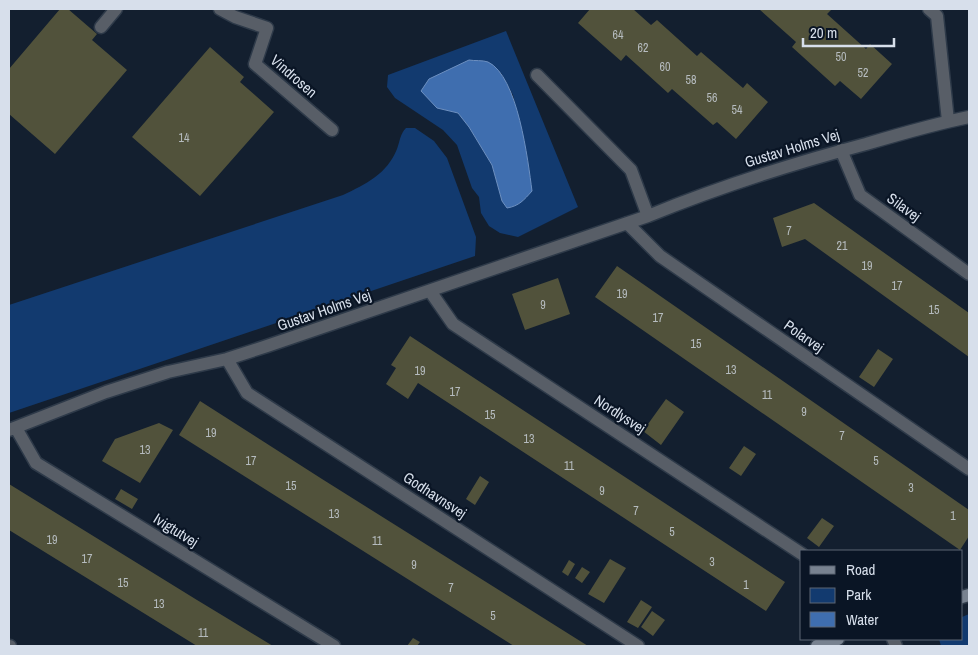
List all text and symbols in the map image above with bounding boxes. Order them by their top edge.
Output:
scale bar [803,15,894,47]
text: 20 m [810,22,837,43]
house number: 64 [613,27,624,43]
house number: 62 [638,40,648,56]
house number: 50 [836,49,846,65]
street label: Vindrosen [266,50,322,102]
house number: 60 [660,59,670,75]
house number: 52 [858,65,868,81]
house number: 58 [686,72,696,88]
house number: 56 [707,90,717,106]
house number: 54 [732,102,743,118]
street label: Gustav Holms Vej [742,124,842,172]
house number: 14 [179,130,190,146]
street label: Silavej [883,188,925,226]
house number: 7 [786,223,792,239]
house number: 21 [837,238,848,254]
house number: 19 [862,258,872,274]
house number: 17 [892,278,903,294]
street label: Gustav Holms Vej [274,284,374,336]
house number: 19 [617,286,627,302]
house number: 9 [540,297,546,313]
house number: 15 [929,302,940,318]
house number: 17 [653,310,664,326]
street label: Polarvej [780,315,828,357]
house number: 15 [691,336,702,352]
house number: 13 [726,362,736,378]
house number: 19 [415,363,425,379]
house number: 17 [450,384,461,400]
house number: 11 [762,387,773,403]
street label: Nordlysvej [590,390,650,438]
house number: 9 [801,404,807,420]
house number: 15 [485,407,496,423]
house number: 19 [206,425,216,441]
house number: 7 [839,428,845,444]
house number: 13 [524,431,534,447]
house number: 13 [140,442,150,458]
house number: 17 [246,453,257,469]
house number: 5 [873,453,879,469]
house number: 11 [564,458,575,474]
street label: Godhavnsvej [399,467,471,523]
house number: 15 [286,478,297,494]
house number: 3 [908,480,914,496]
house number: 9 [599,483,605,499]
house number: 7 [633,503,639,519]
house number: 13 [329,506,339,522]
street label: Ivigtutvej [150,508,202,552]
house number: 1 [950,508,956,524]
house number: 5 [669,524,675,540]
house number: 19 [47,532,57,548]
house number: 11 [372,533,383,549]
legend [800,550,963,640]
house number: 17 [82,551,93,567]
house number: 3 [709,554,715,570]
house number: 9 [411,557,417,573]
text: Road [846,559,875,580]
house number: 15 [118,575,129,591]
house number: 1 [743,577,749,593]
house number: 7 [448,580,454,596]
text: Park [846,584,872,605]
house number: 13 [154,596,164,612]
house number: 5 [490,608,496,624]
text: Water [846,609,878,630]
house number: 11 [198,625,209,641]

